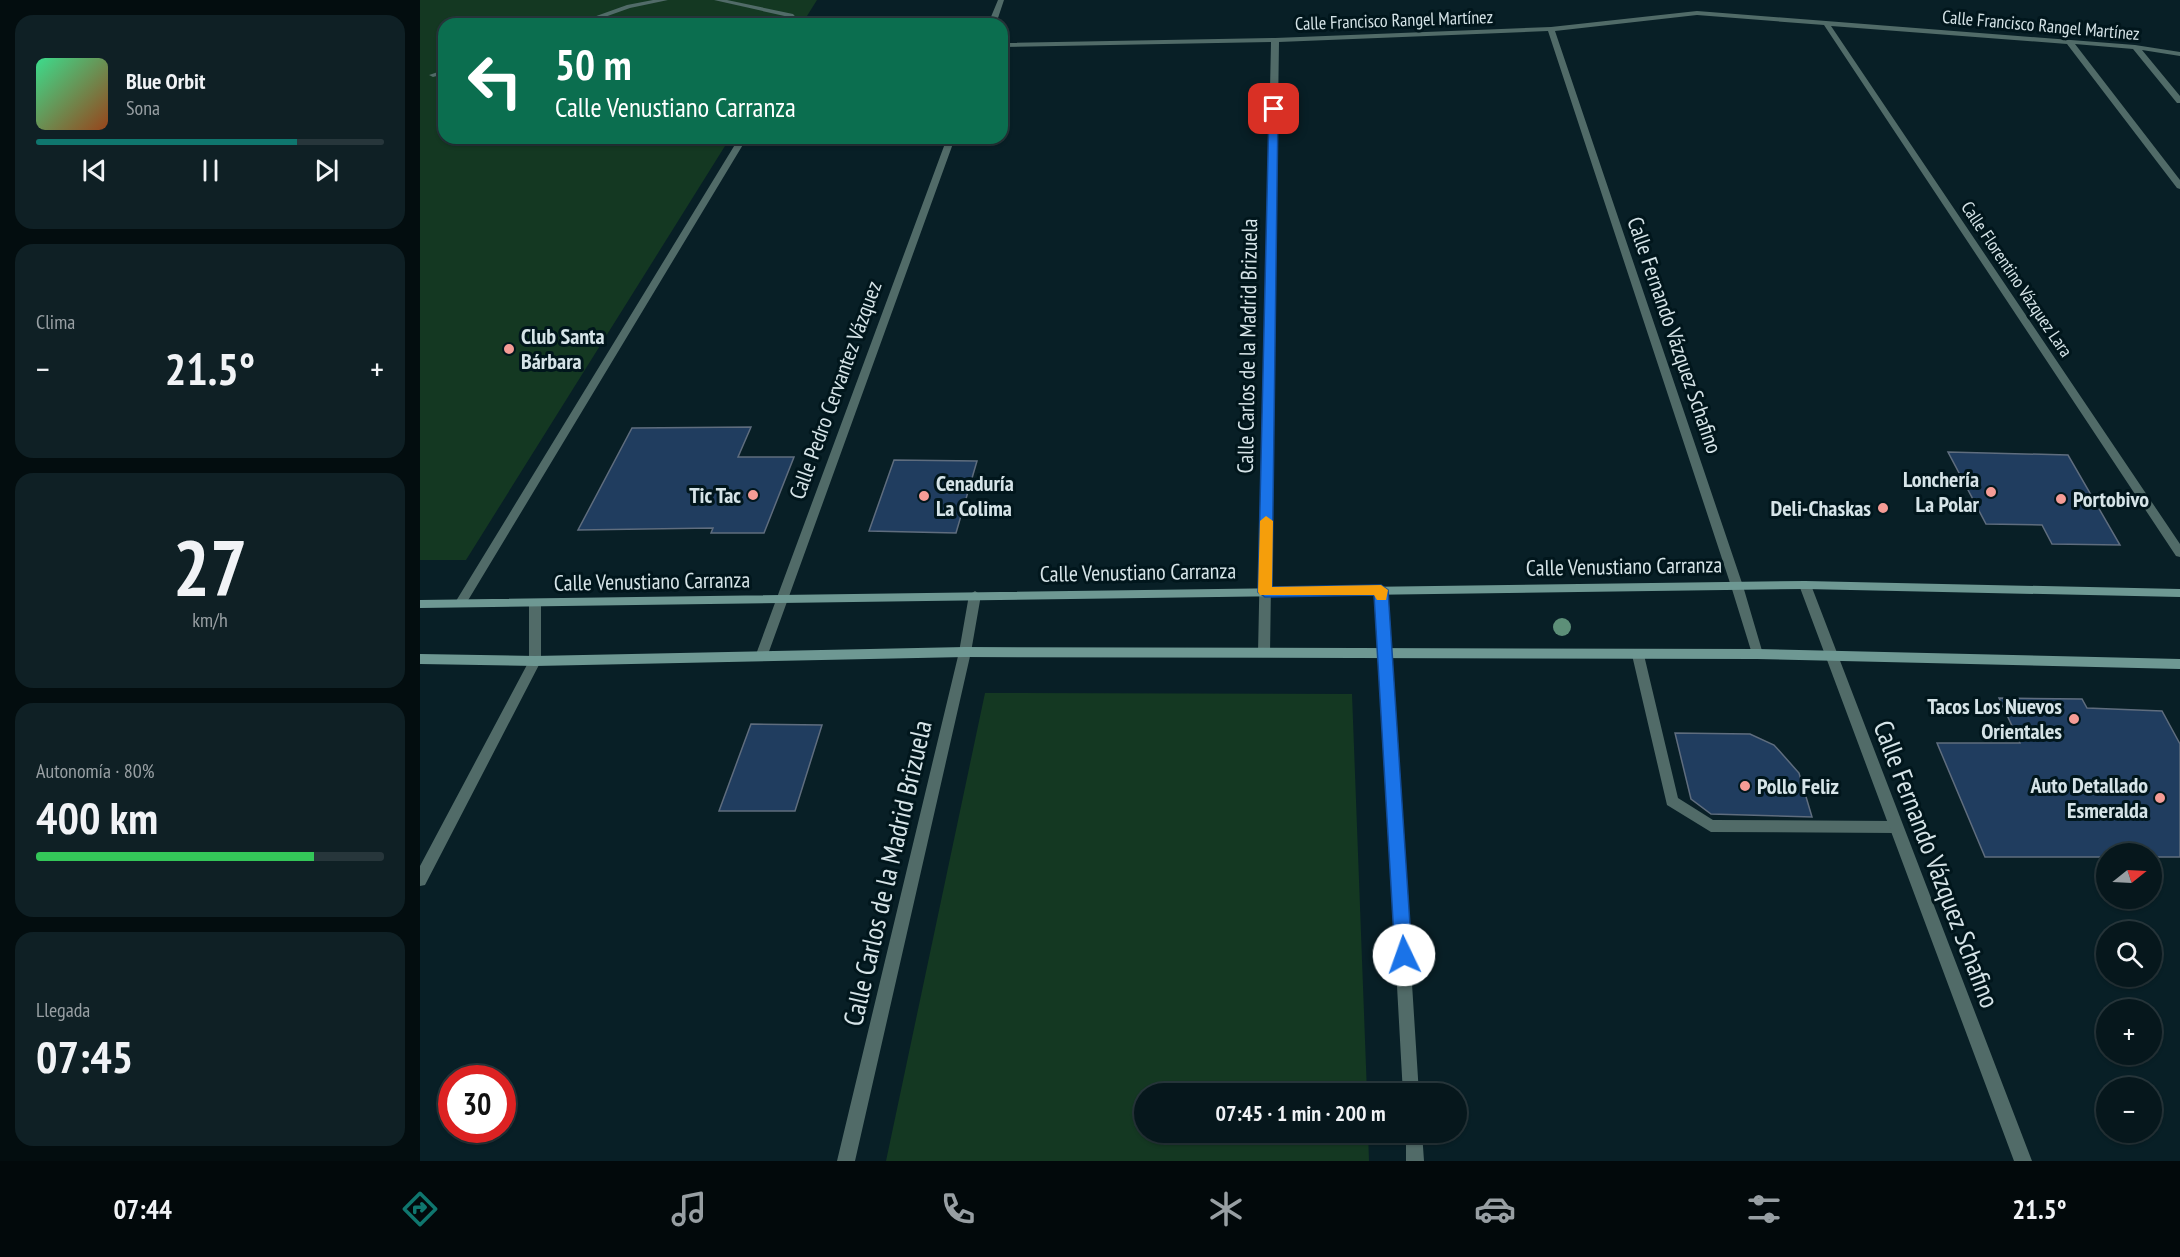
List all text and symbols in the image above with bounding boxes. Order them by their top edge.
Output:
street label: Calle Francisco Rangel Martínez [1295,5,1493,35]
street label: Calle Francisco Rangel Martínez [1941,5,2141,45]
text: 50 m [555,37,632,92]
icon: left [456,42,534,120]
text: Blue Orbit [126,67,205,95]
pin [1248,83,1299,134]
text: Calle Venustiano Carranza [555,90,796,124]
icon: arrive [1257,92,1290,125]
text: Sona [126,95,160,121]
icon: previous [78,154,111,187]
icon: pause [194,154,227,187]
icon: next [310,154,343,187]
street label: Calle Florentino Vázquez Lara [1956,197,2078,361]
street label: Calle Fernando Vázquez Schafino [1621,213,1729,457]
street label: Calle Carlos de la Madrid Brizuela [1231,218,1263,474]
street label: Calle Pedro Cervantez Vázquez [782,277,888,503]
text: Clima [36,309,75,335]
place label: Club Santa Bárbara [521,322,605,375]
text: 21.5° [165,339,255,397]
marker: Club Santa Bárbara [502,342,516,356]
text: − [36,347,50,390]
text: + [370,347,384,390]
place label: Lonchería La Polar [1903,465,1980,518]
place label: Cenaduría La Colima [936,469,1014,522]
place label: Tic Tac [689,481,741,509]
marker: Lonchería La Polar [1984,485,1998,499]
place label: Portobivo [2073,485,2149,513]
marker: Tic Tac [746,488,760,502]
marker: Cenaduría La Colima [917,489,931,503]
marker: Portobivo [2054,492,2068,506]
place label: Deli-Chaskas [1770,494,1871,522]
marker: Deli-Chaskas [1876,501,1890,515]
text: 27 [173,517,247,618]
street label: Calle Venustiano Carranza [1526,550,1722,582]
street label: Calle Venustiano Carranza [1040,556,1236,588]
street label: Calle Venustiano Carranza [554,565,750,597]
text: km/h [192,607,228,633]
place label: Tacos Los Nuevos Orientales [1927,692,2062,745]
marker: Tacos Los Nuevos Orientales [2067,712,2081,726]
street label: Calle Fernando Vázquez Schafino [1867,716,2007,1012]
street label: Calle Carlos de la Madrid Brizuela [835,717,939,1029]
text: Autonomía · 80% [36,758,154,784]
place label: Auto Detallado Esmeralda [2029,771,2148,824]
place label: Pollo Feliz [1757,772,1839,800]
marker: Pollo Feliz [1738,779,1752,793]
text: 400 km [36,788,158,846]
marker: Auto Detallado Esmeralda [2153,791,2167,805]
north arrow [2096,843,2162,909]
map controls [2096,843,2162,1143]
button: search [2096,921,2162,987]
position arrow [1372,923,1436,987]
text: Llegada [36,997,90,1023]
button: + [2096,999,2162,1065]
text: 07:45 [36,1027,133,1085]
speed limit sign: 30 [438,1065,516,1143]
button: − [2096,1077,2162,1143]
text: 07:45 · 1 min · 200 m [1215,1099,1386,1127]
icon: directions [399,1188,441,1230]
icon: music [668,1188,710,1230]
icon: phone [937,1188,979,1230]
icon: climate [1205,1188,1247,1230]
icon: car [1474,1188,1516,1230]
icon: filters [1743,1188,1785,1230]
text: 07:44 [113,1192,172,1226]
text: 21.5° [2012,1192,2066,1226]

